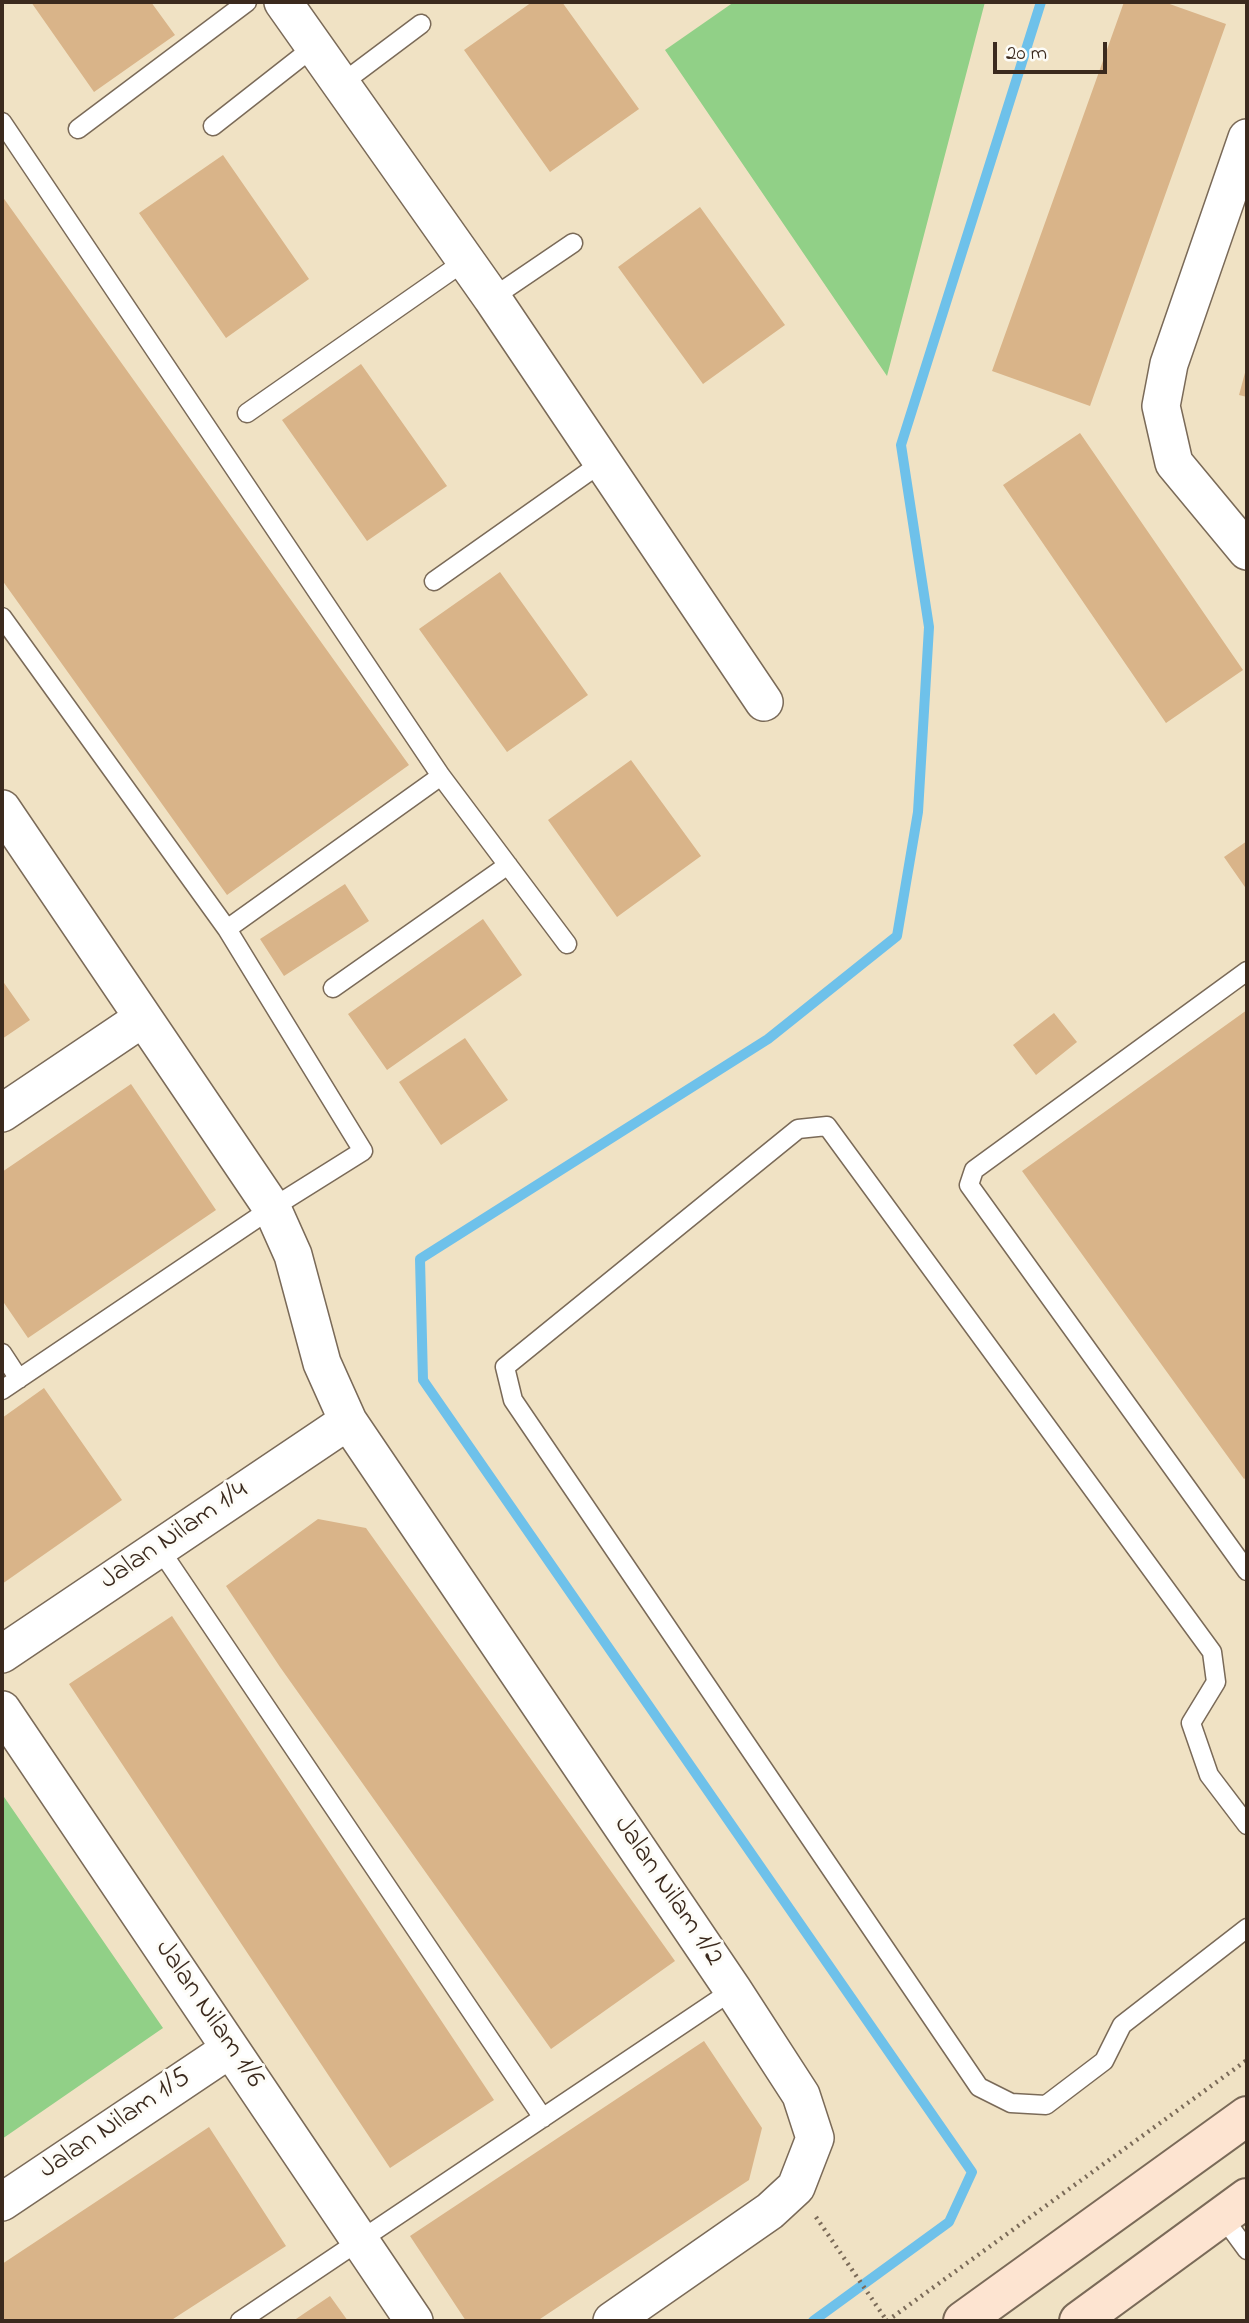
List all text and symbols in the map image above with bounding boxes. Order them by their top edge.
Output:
scale bar [997,28,1111,72]
text: 20 m [1006,39,1047,69]
street label: Jalan Nilam 1/4 [95,1475,255,1599]
street label: Jalan Nilam 1/2 [605,1811,729,1973]
street label: Jalan Nilam 1/6 [146,1934,270,2096]
street label: Jalan Nilam 1/5 [34,2062,198,2188]

